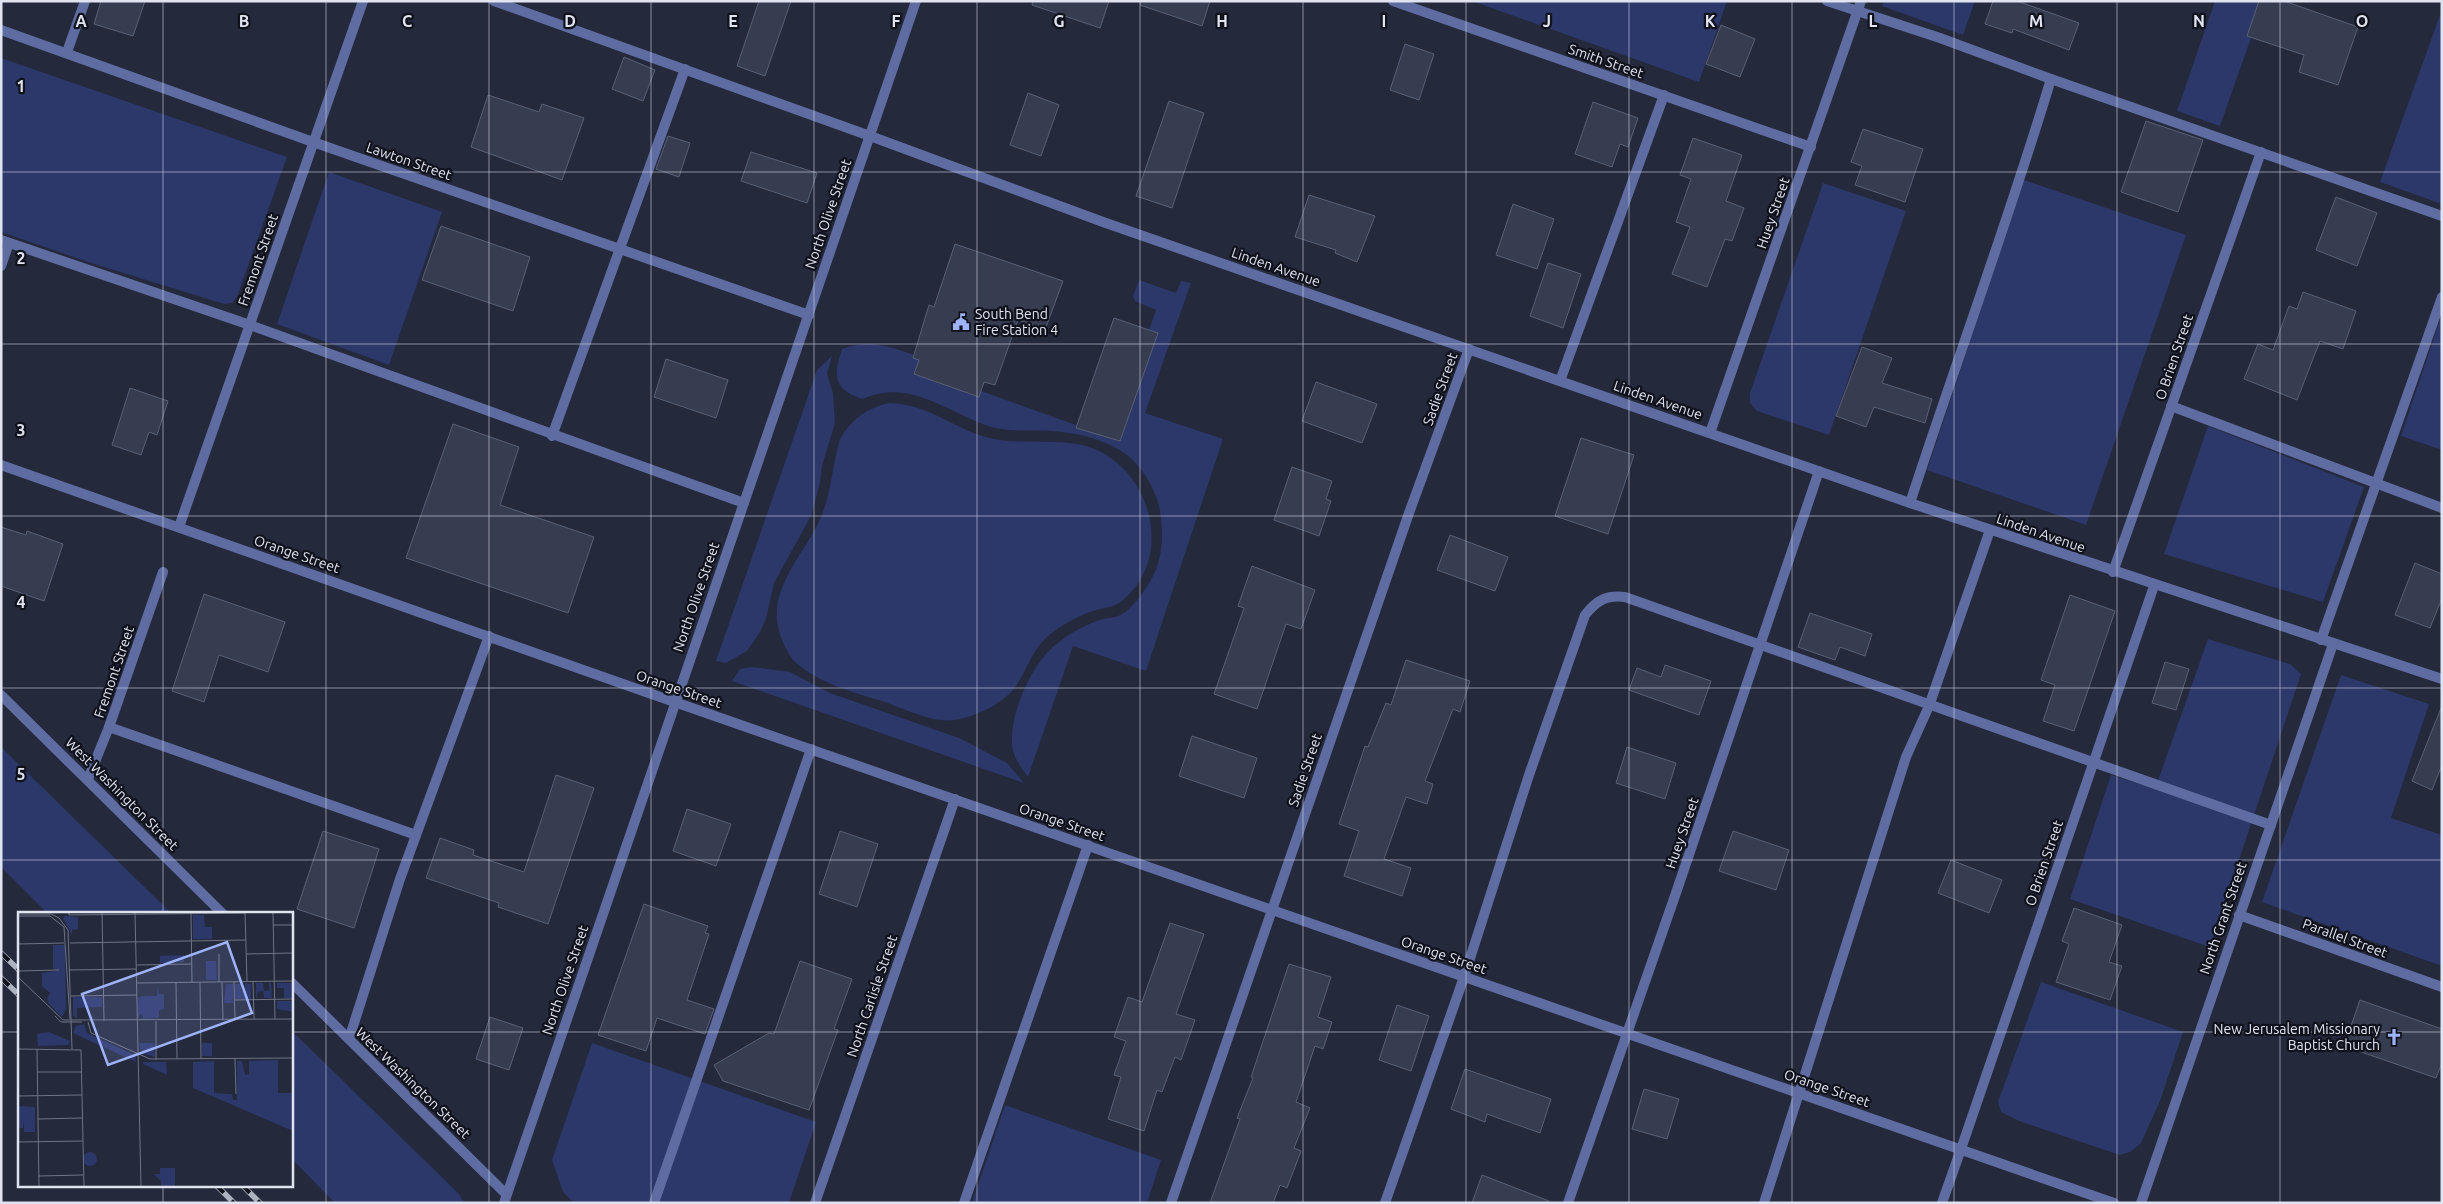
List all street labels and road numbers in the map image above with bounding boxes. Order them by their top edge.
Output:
street label: Smith Street [1566,41,1646,82]
street label: Lawton Street [364,139,454,183]
street label: North Olive Street [802,157,854,271]
street label: Huey Street [1753,175,1793,251]
street label: Fremont Street [235,211,281,308]
street label: Linden Avenue [1230,244,1322,290]
street label: O Brien Street [2152,312,2196,402]
street label: Sadie Street [1419,350,1461,428]
street label: Linden Avenue [1612,377,1704,423]
street label: Linden Avenue [1995,510,2087,556]
street label: Orange Street [252,532,342,576]
street label: North Olive Street [670,540,722,654]
street label: Fremont Street [91,623,137,720]
street label: Orange Street [634,667,724,711]
street label: Sadie Street [1285,731,1325,809]
street label: West Washington Street [62,734,182,854]
street label: Huey Street [1662,795,1702,871]
street label: Orange Street [1017,800,1107,844]
street label: O Brien Street [2022,818,2066,908]
street label: North Grant Street [2196,859,2250,976]
street label: Parallel Street [2300,915,2390,961]
street label: North Olive Street [539,923,591,1037]
street label: North Carlisle Street [844,932,901,1059]
street label: Orange Street [1399,933,1489,977]
street label: West Washington Street [353,1024,474,1142]
street label: Orange Street [1782,1066,1872,1110]

